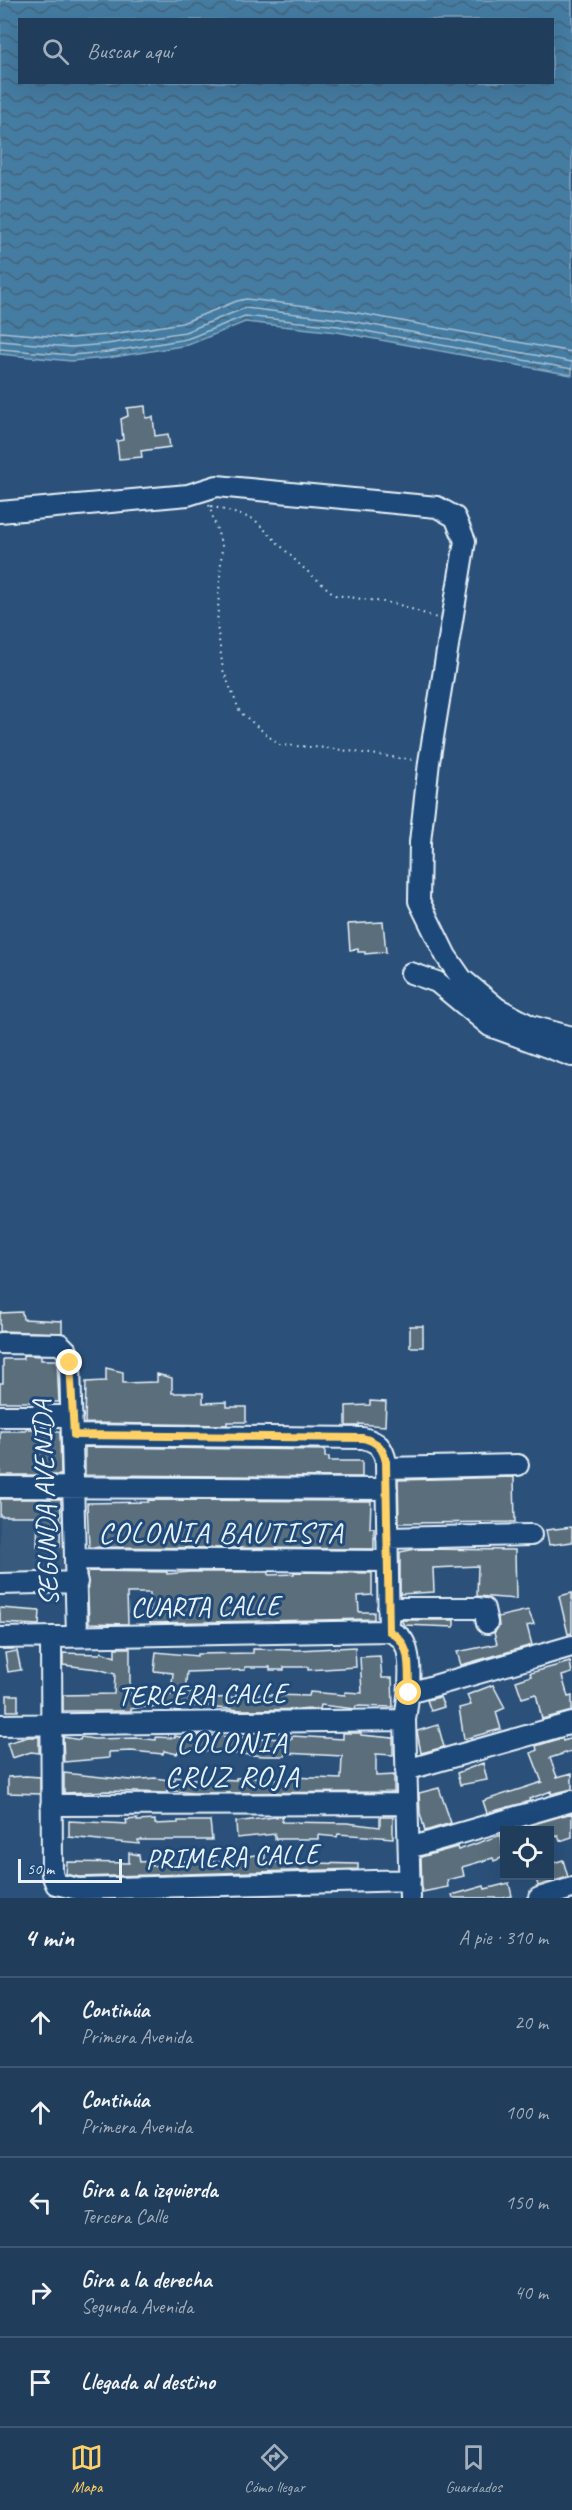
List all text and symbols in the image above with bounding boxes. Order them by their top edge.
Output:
search box [18,18,554,84]
icon: search [39,35,72,68]
text: Buscar aquí [87,37,173,65]
route end [56,1349,82,1375]
street label: SEGUNDA AVENIDA [24,1397,66,1607]
district label: COLONIA BAUTISTA [98,1513,344,1551]
street label: CUARTA CALLE [130,1587,284,1625]
street label: TERCERA CALLE [117,1675,291,1713]
route start [395,1679,421,1705]
district label: COLONIA CRUZ ROJA [164,1723,300,1795]
map controls [500,1826,554,1880]
button: locate [500,1826,554,1880]
street label: PRIMERA CALLE [145,1835,323,1877]
scale bar [18,1856,122,1884]
text: 50 m [27,1859,54,1879]
text: 4 min [24,1921,74,1954]
text: A pie · 310 m [459,1925,548,1950]
text: Continúa [81,1996,149,2024]
icon: ahead [24,2006,57,2039]
text: 20 m [514,2010,548,2035]
text: Primera Avenida [81,2024,192,2049]
text: Continúa [81,2086,149,2114]
icon: ahead [24,2096,57,2129]
text: 100 m [505,2100,548,2125]
text: Primera Avenida [81,2114,192,2139]
text: Gira a la izquierda [81,2176,218,2204]
icon: left [24,2186,57,2219]
text: 150 m [505,2190,548,2215]
text: Tercera Calle [81,2204,167,2229]
text: Gira a la derecha [81,2266,212,2294]
icon: right [24,2276,57,2309]
text: 40 m [514,2280,548,2305]
text: Segunda Avenida [81,2294,193,2319]
icon: arrive [24,2366,57,2399]
text: Llegada al destino [81,2368,215,2396]
tab: Mapa [70,2441,103,2497]
tab: Cómo llegar [244,2441,305,2497]
tab: Guardados [445,2441,502,2497]

